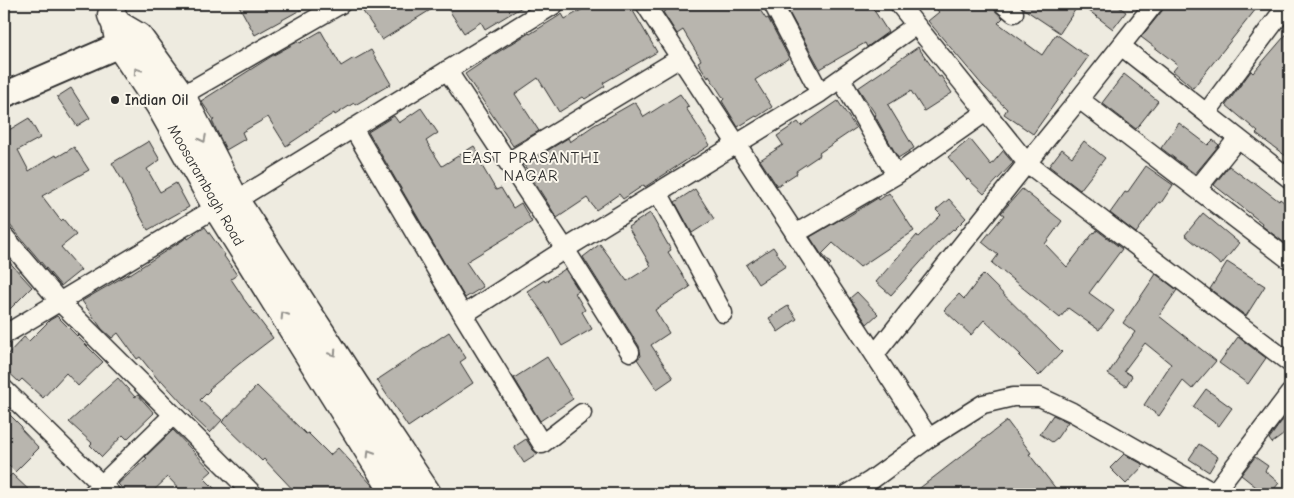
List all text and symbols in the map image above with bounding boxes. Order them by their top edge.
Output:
one-way arrow [134,67,143,77]
place label: Indian Oil [125,91,189,109]
marker: Indian Oil [109,94,121,106]
street label: Moosarambagh Road [164,121,248,249]
one-way arrow [197,134,207,143]
district label: EAST PRASANTHI NAGAR [462,149,600,185]
one-way arrow [281,311,291,320]
one-way arrow [327,347,336,356]
one-way arrow [367,449,377,458]

